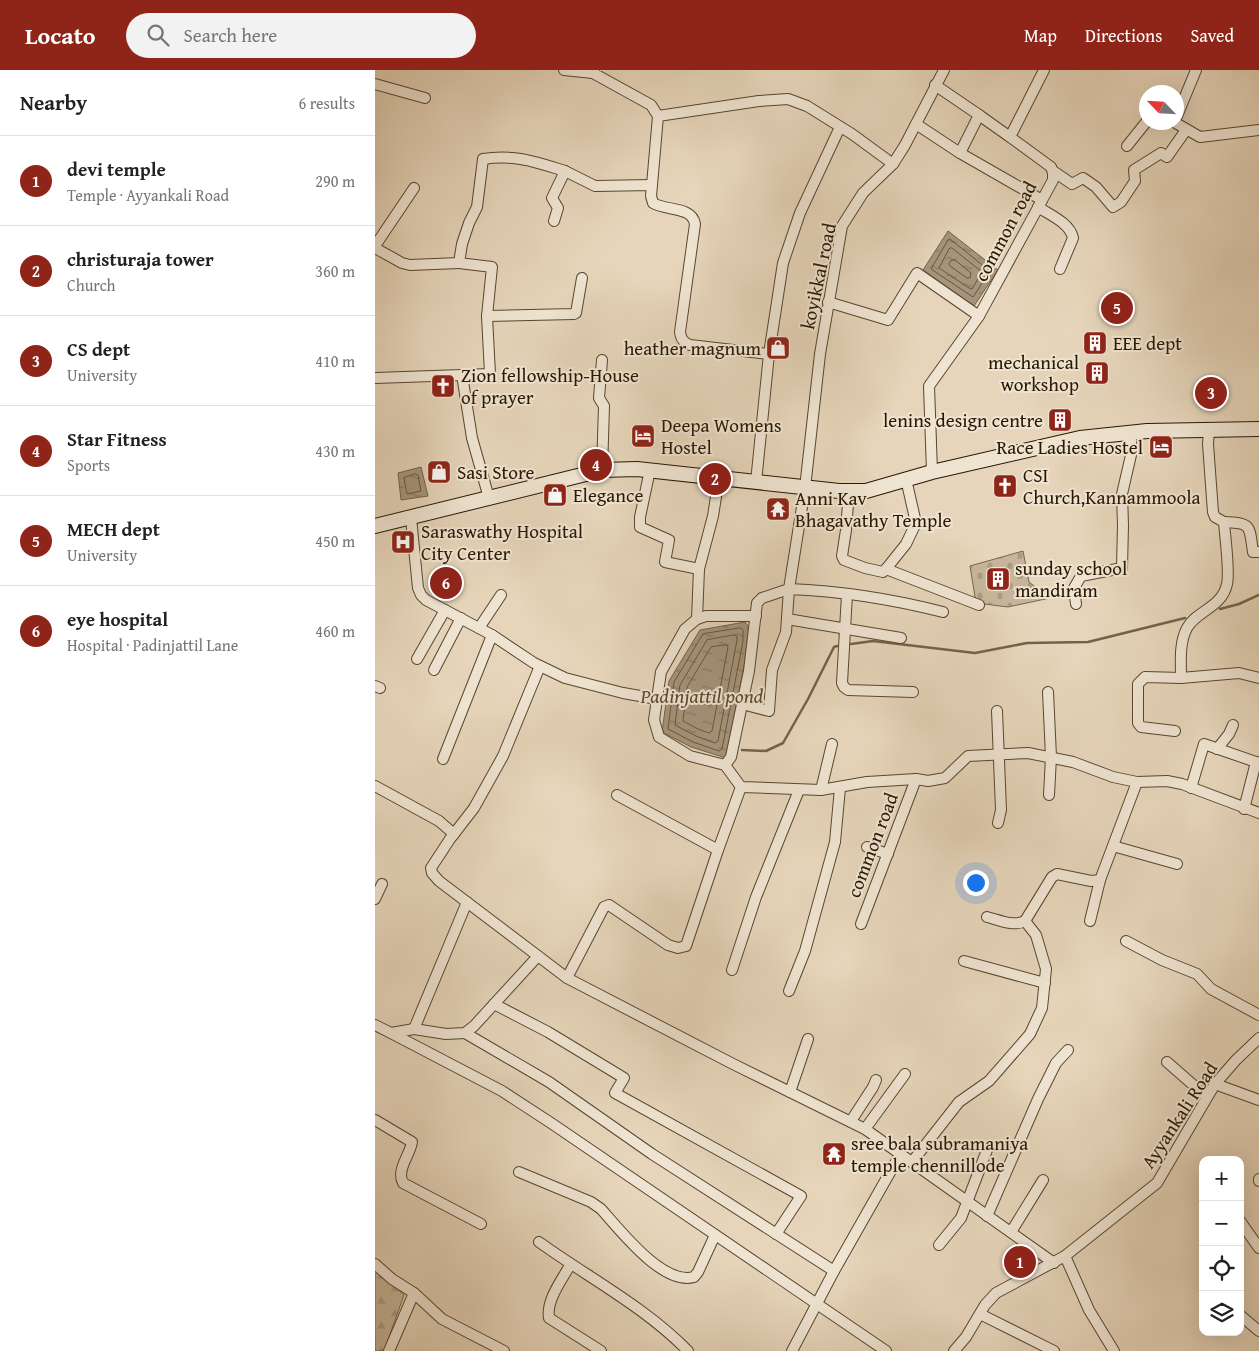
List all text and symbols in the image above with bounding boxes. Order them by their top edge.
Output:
search box [126,13,476,58]
text: Locato [25,18,96,53]
icon: search [144,21,172,49]
text: Search here [184,21,277,49]
text: Map [1024,22,1057,49]
text: Directions [1085,22,1162,49]
text: Saved [1190,22,1234,49]
north arrow [1139,85,1184,130]
text: Nearby [20,87,87,118]
text: 6 results [298,91,355,115]
text: devi temple [67,155,166,183]
text: 1 [32,169,40,193]
text: 290 m [315,169,355,193]
street label: common road [967,175,1044,286]
text: Temple · Ayyankali Road [67,183,229,207]
street label: koyikkal road [793,219,843,332]
text: christuraja tower [67,245,214,273]
text: 2 [32,259,40,283]
text: 360 m [315,259,355,283]
text: Church [67,273,116,297]
pin: 5 [1101,289,1133,327]
place label: EEE dept [1113,329,1182,357]
building icon: EEE dept [1082,330,1108,356]
place label: heather magnum [624,334,761,362]
text: CS dept [67,335,130,363]
shop icon: heather magnum [765,335,791,361]
place label: mechanical workshop [988,348,1079,398]
text: 3 [32,349,40,373]
text: 410 m [315,349,355,373]
building icon: mechanical workshop [1084,360,1110,386]
place label: Zion fellowship-House of prayer [461,361,639,411]
text: University [67,363,137,387]
church icon: Zion fellowship-House of prayer [430,373,456,399]
pin: 3 [1195,374,1227,412]
place label: lenins design centre [883,406,1043,434]
building icon: lenins design centre [1047,407,1073,433]
place label: Deepa Womens Hostel [661,411,782,461]
hotel icon: Deepa Womens Hostel [630,423,656,449]
text: Star Fitness [67,425,167,453]
place label: Race Ladies Hostel [996,433,1143,461]
hotel icon: Race Ladies Hostel [1148,434,1174,460]
text: 4 [32,439,40,463]
text: 430 m [315,439,355,463]
pin: 4 [580,446,612,484]
text: Sports [67,453,110,477]
place label: Sasi Store [457,458,535,486]
shop icon: Sasi Store [426,459,452,485]
pin: 2 [699,460,731,498]
place label: CSI Church,Kannammoola [1023,461,1201,511]
church icon: CSI Church,Kannammoola [992,473,1018,499]
place label: Elegance [573,481,643,509]
shop icon: Elegance [542,482,568,508]
place label: Anni Kav Bhagavathy Temple [795,484,952,534]
temple icon: Anni Kav Bhagavathy Temple [765,496,791,522]
text: MECH dept [67,515,160,543]
place label: Saraswathy Hospital City Center [421,517,583,567]
text: 5 [32,529,40,553]
text: 450 m [315,529,355,553]
hospital icon: Saraswathy Hospital City Center [390,529,416,555]
text: University [67,543,137,567]
place label: sunday school mandiram [1015,554,1127,604]
pin: 6 [430,564,462,602]
building icon: sunday school mandiram [985,566,1011,592]
text: eye hospital [67,605,168,633]
text: 6 [32,619,40,643]
text: 460 m [315,619,355,643]
text: Hospital · Padinjattil Lane [67,633,238,657]
water label: Padinjattil pond [640,681,764,710]
street label: common road [839,788,905,901]
your location [963,870,989,896]
street label: Ayyankali Road [1134,1055,1224,1174]
place label: sree bala subramaniya temple chennillode [851,1129,1028,1179]
temple icon: sree bala subramaniya temple chennillode [821,1141,847,1167]
map controls [1199,1156,1244,1336]
button: + [1199,1156,1244,1201]
button: − [1199,1201,1244,1246]
pin: 1 [1004,1243,1036,1281]
button: locate [1199,1246,1244,1291]
button: layers [1199,1291,1244,1336]

